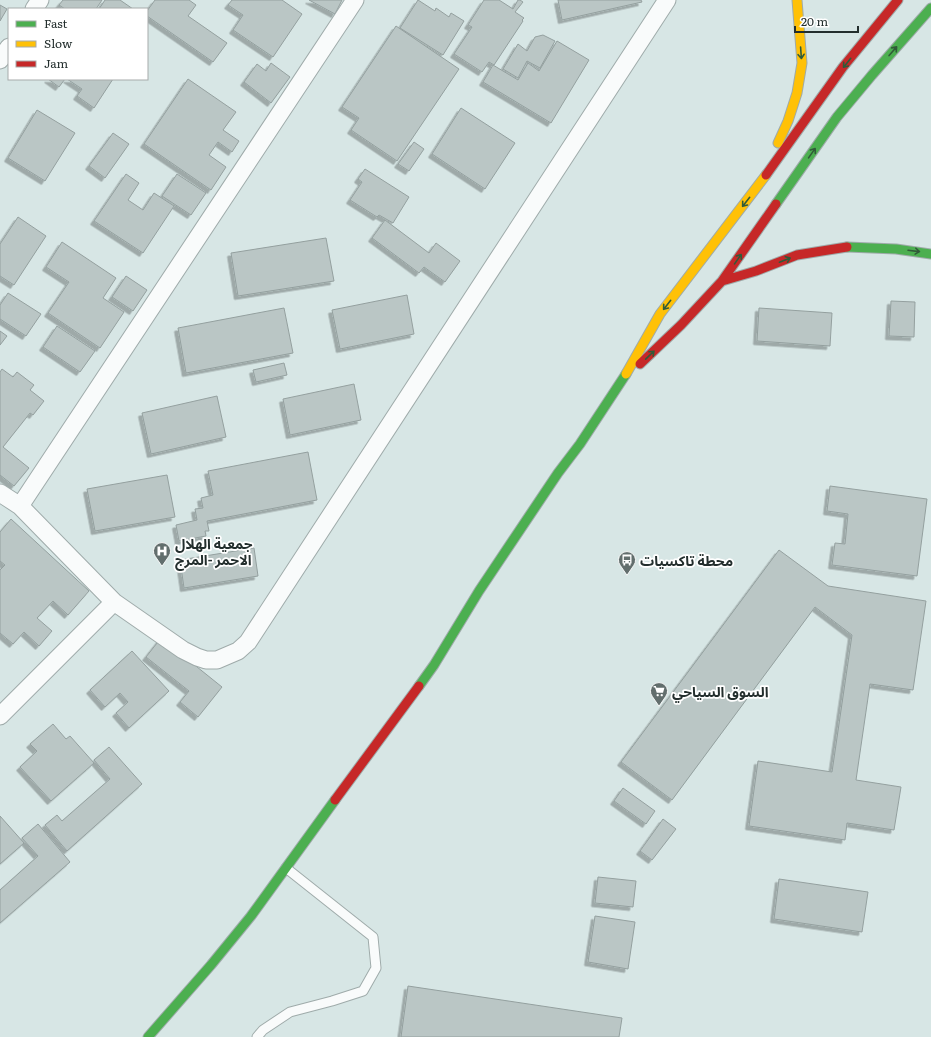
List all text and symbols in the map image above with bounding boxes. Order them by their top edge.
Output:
legend [8,8,148,80]
scale bar [795,8,858,34]
text: 20 m [801,12,828,30]
text: Fast [44,14,68,32]
text: Slow [44,34,73,52]
one-way arrow [798,46,805,59]
one-way arrow [888,46,898,56]
text: Jam [44,54,69,72]
one-way arrow [842,57,851,68]
one-way arrow [808,147,816,158]
one-way arrow [742,196,750,207]
one-way arrow [907,248,920,255]
one-way arrow [734,254,742,265]
one-way arrow [779,255,791,263]
one-way arrow [662,300,671,311]
one-way arrow [645,350,655,360]
place label: جمعية الهلال الاحمر -المرج [175,533,253,571]
hospital icon: جمعية الهلال الاحمر -المرج [152,541,172,566]
bus stop icon: محطة تاكسيات [617,550,637,575]
place label: محطة تاكسيات [640,550,733,570]
supermarket icon: السوق السياحي [649,681,669,706]
place label: السوق السياحي [672,681,769,703]

